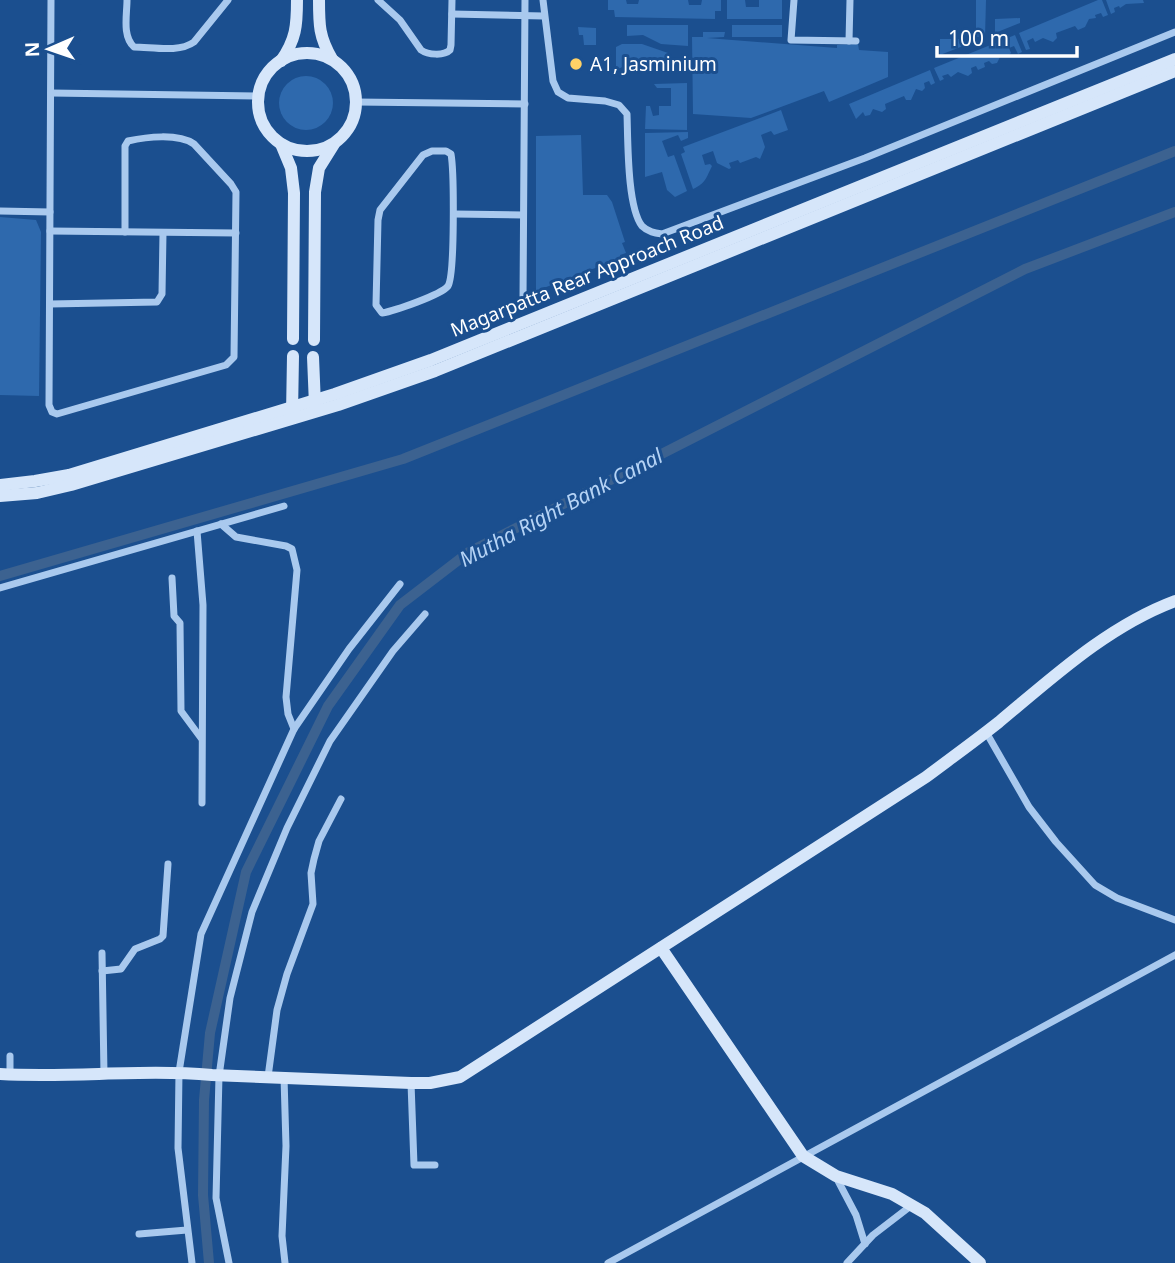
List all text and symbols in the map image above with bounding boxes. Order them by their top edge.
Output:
north arrow [14,14,84,84]
scale bar [937,14,1077,58]
text: 100 m [948,24,1009,52]
text: N [19,41,45,58]
place label: A1, Jasminium [590,51,717,77]
marker: A1, Jasminium [568,56,584,72]
street label: Magarpatta Rear Approach Road [447,209,727,343]
water label: Mutha Right Bank Canal [454,441,668,573]

